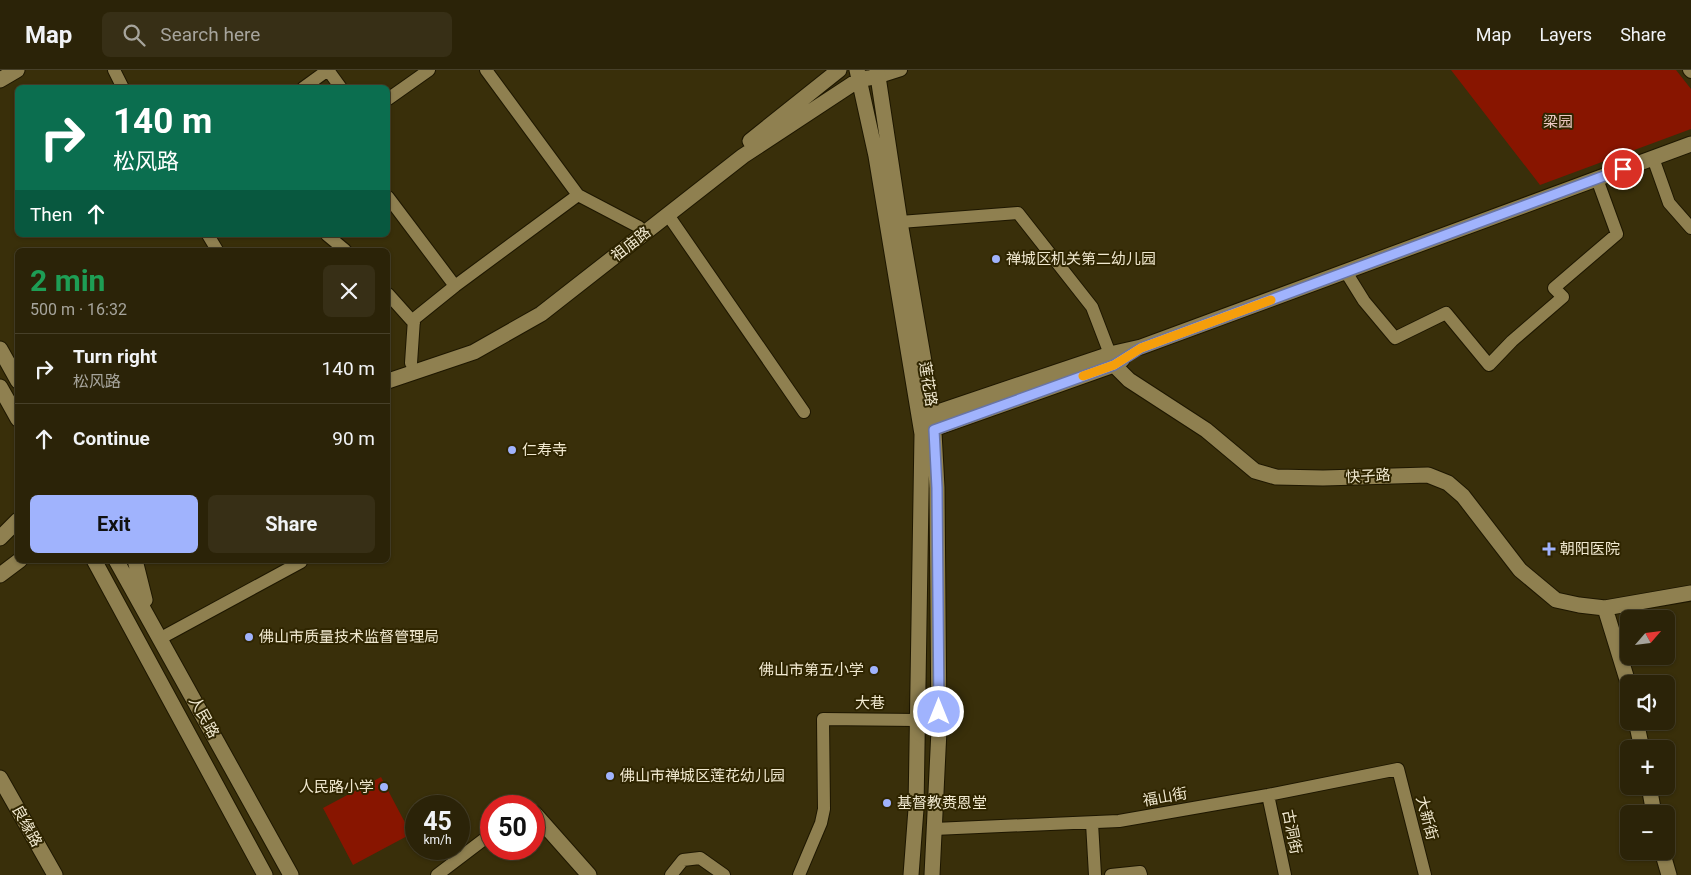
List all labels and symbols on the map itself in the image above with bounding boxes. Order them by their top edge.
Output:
park label: 梁园 [1543,113,1573,131]
pin [1602,148,1644,190]
street label: 祖庙路 [608,223,654,265]
place label: 禅城区机关第二幼儿园 [1006,250,1156,268]
marker: 禅城区机关第二幼儿园 [990,253,1002,265]
street label: 莲花路 [916,360,940,408]
place label: 仁寿寺 [522,441,567,459]
marker: 仁寿寺 [506,444,518,456]
street label: 快子路 [1345,466,1391,486]
place label: 朝阳医院 [1560,540,1620,558]
marker: 朝阳医院 [1542,542,1556,556]
north arrow [1620,610,1675,665]
place label: 佛山市质量技术监督管理局 [259,628,439,646]
marker: 佛山市质量技术监督管理局 [243,631,255,643]
place label: 佛山市第五小学 [759,661,864,679]
marker: 佛山市第五小学 [868,664,880,676]
position arrow [912,685,964,737]
street label: 人民路 [185,693,223,741]
street label: 大巷 [855,694,885,712]
place label: 佛山市禅城区莲花幼儿园 [620,767,785,785]
marker: 佛山市禅城区莲花幼儿园 [604,770,616,782]
place label: 人民路小学 [299,778,374,796]
marker: 人民路小学 [378,781,390,793]
street label: 福山街 [1141,784,1189,810]
place label: 基督教赉恩堂 [897,794,987,812]
street label: 大新街 [1412,794,1442,842]
speed limit sign: 50 [480,795,545,860]
marker: 基督教赉恩堂 [881,797,893,809]
street label: 良缘路 [8,802,46,850]
street label: 古洞街 [1279,808,1305,856]

